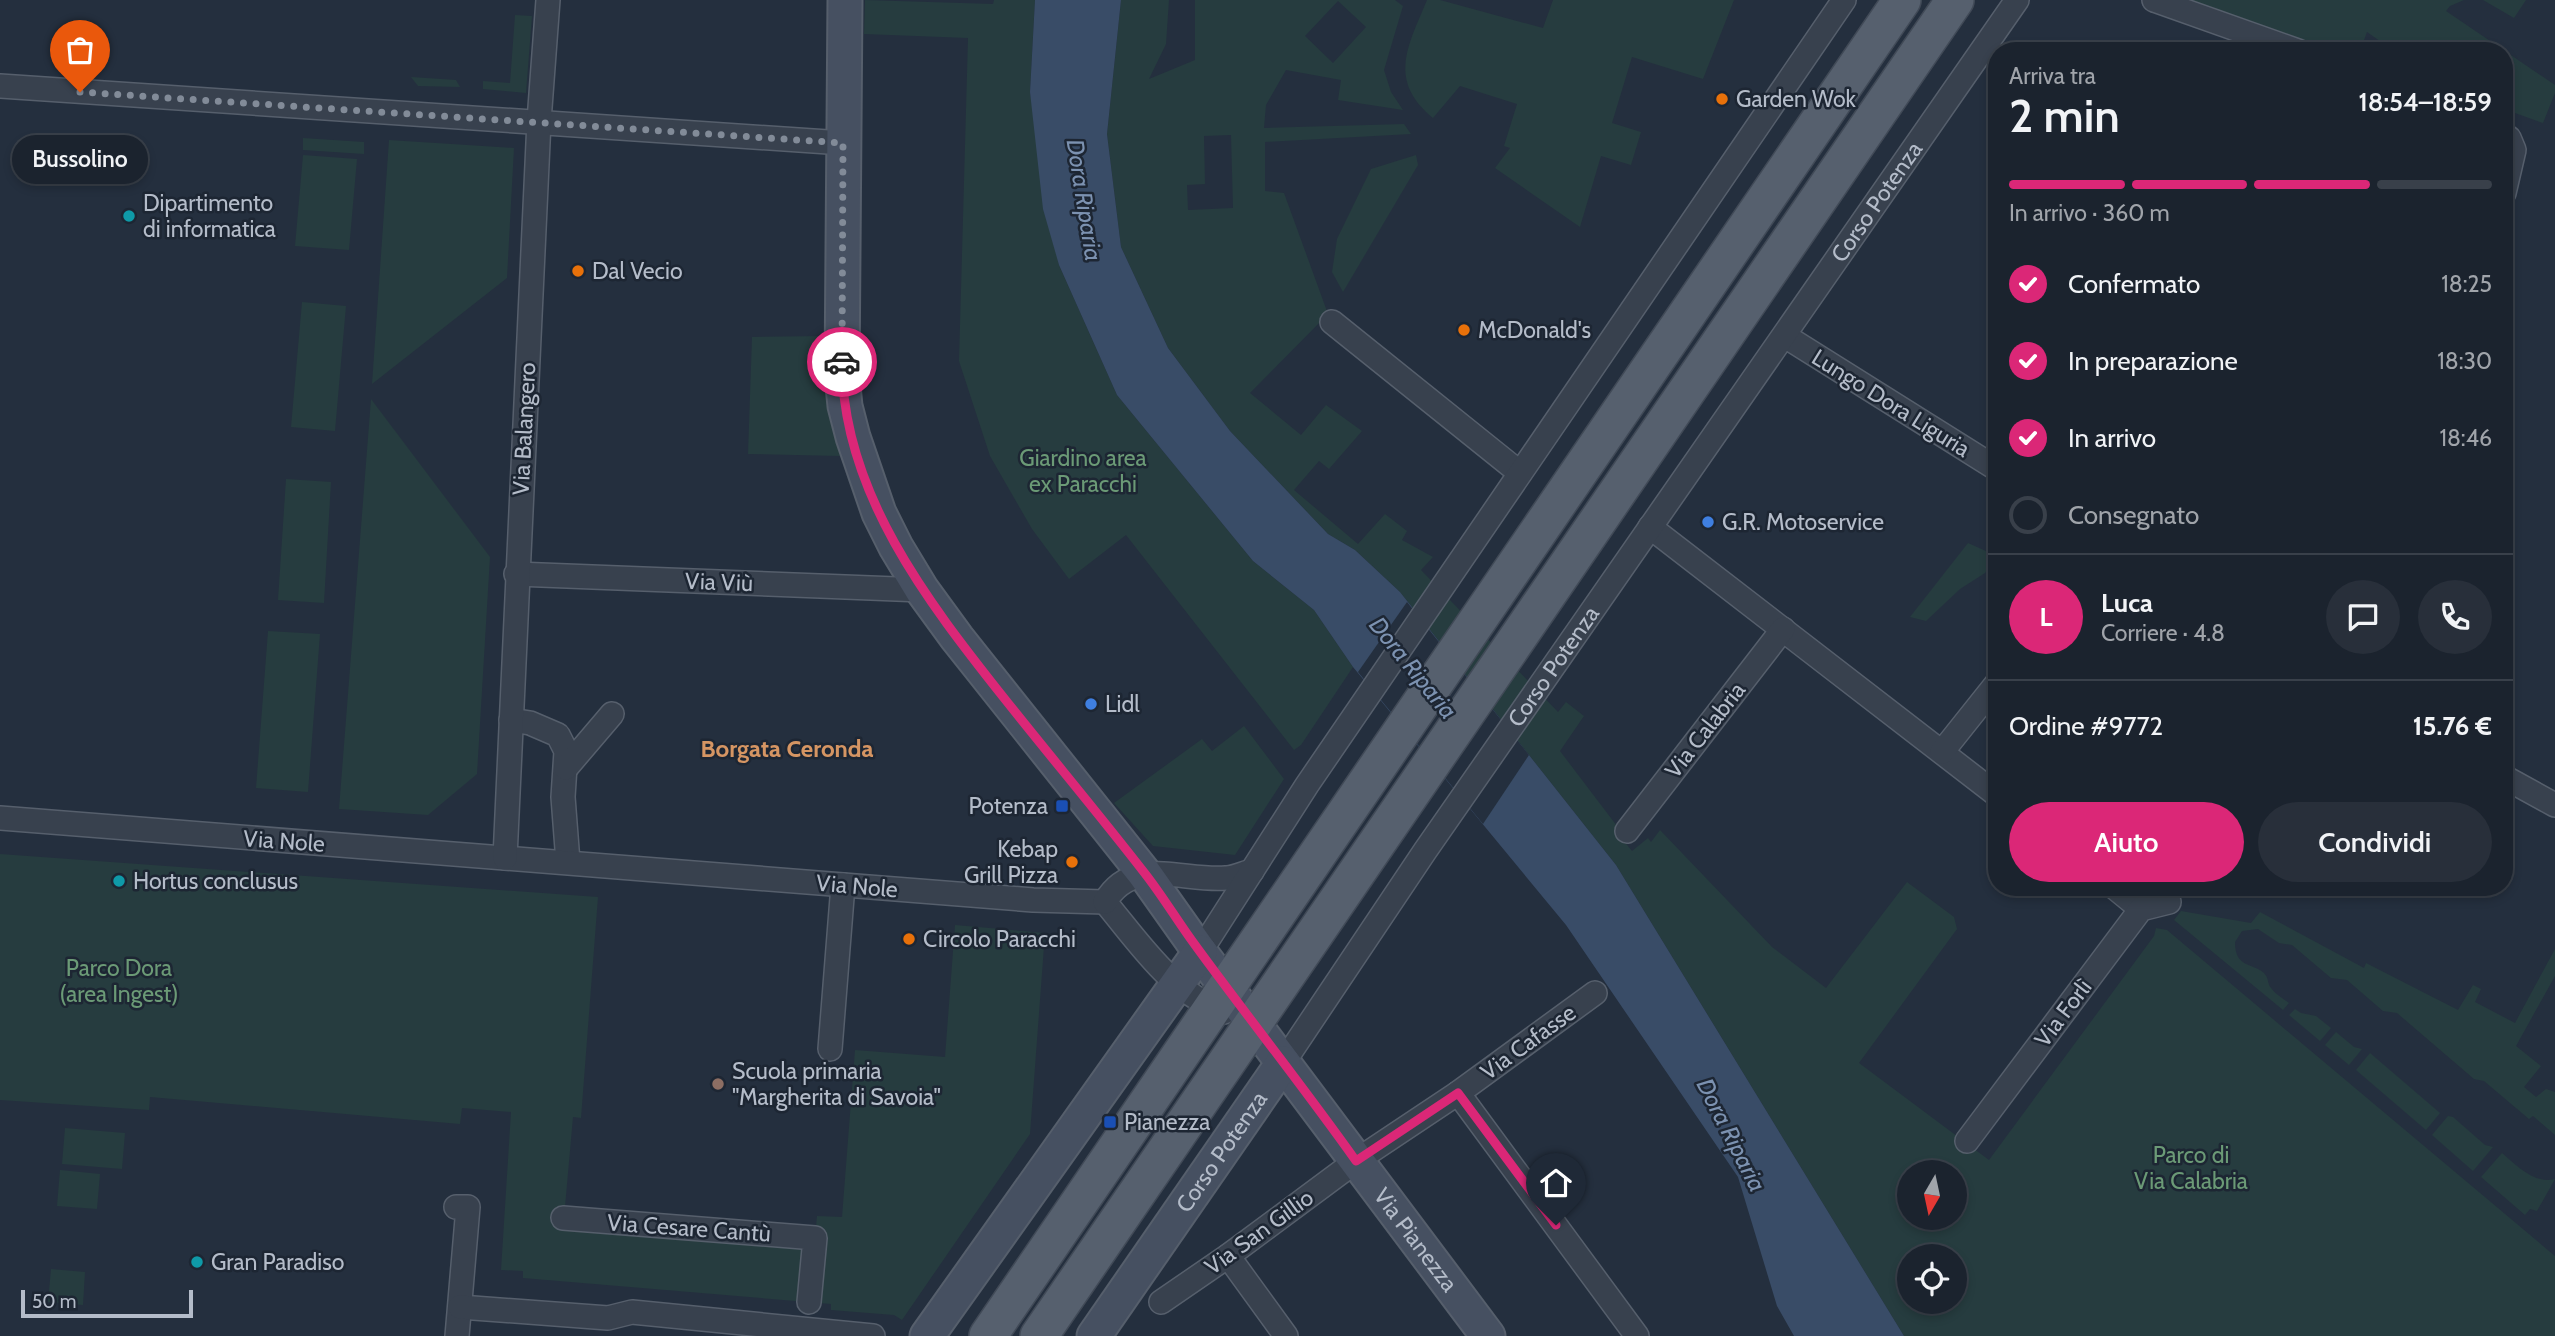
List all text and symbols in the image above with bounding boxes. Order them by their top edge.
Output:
pin [50,20,110,92]
icon: bag [61,31,99,69]
text: Arriva tra [2009,62,2096,90]
place label: Garden Wok [1736,85,1857,113]
text: 18:54–18:59 [2359,86,2492,118]
text: 2 min [2009,88,2120,144]
marker: Garden Wok [1714,91,1730,107]
callout: Bussolino [12,134,148,183]
street label: Corso Potenza [1825,136,1928,268]
water label: Dora Riparia [1061,137,1108,263]
text: Bussolino [32,145,128,173]
place label: Dipartimento di informatica [143,189,276,243]
text: In arrivo · 360 m [2009,199,2170,227]
marker: Dipartimento di informatica [121,208,137,224]
place label: Dal Vecio [592,257,683,285]
marker: Dal Vecio [570,263,586,279]
icon: check [2009,265,2047,303]
text: Confermato [2068,268,2200,300]
text: 18:25 [2441,270,2492,298]
place label: McDonald's [1478,316,1591,344]
marker: McDonald's [1456,322,1472,338]
courier [807,327,877,397]
icon: check [2009,342,2047,380]
icon: car [823,343,861,381]
street label: Lungo Dora Liguria [1807,343,1975,463]
text: In preparazione [2068,345,2238,377]
text: 18:30 [2437,347,2492,375]
street label: Via Balangero [507,362,541,496]
icon: check [2009,419,2047,457]
text: In arrivo [2068,422,2156,454]
text: 18:46 [2439,424,2492,452]
park label: Giardino area ex Paracchi [1019,444,1147,498]
text: Consegnato [2068,499,2199,531]
place label: G.R. Motoservice [1722,508,1884,536]
marker: G.R. Motoservice [1700,514,1716,530]
street label: Via Viù [684,567,754,597]
button: chat [2326,580,2400,654]
button: phone [2418,580,2492,654]
text: Luca [2101,587,2153,619]
street label: Corso Potenza [1502,601,1605,732]
text: L [2039,601,2053,633]
water label: Dora Riparia [1363,611,1463,725]
text: Corriere · 4.8 [2101,619,2225,647]
street label: Via Calabria [1659,677,1751,783]
place label: Lidl [1105,690,1140,718]
marker: Lidl [1083,696,1099,712]
text: Ordine #9772 [2009,710,2163,742]
text: 15.76 € [2413,710,2492,742]
district label: Borgata Ceronda [701,734,874,763]
place label: Potenza [968,792,1048,820]
marker: Potenza [1054,798,1070,814]
button: Aiuto [2009,802,2244,882]
button: Condividi [2258,802,2492,882]
street label: Via Nole [242,824,326,858]
place label: Kebap Grill Pizza [964,835,1058,889]
marker: Kebap Grill Pizza [1064,854,1080,870]
place label: Hortus conclusus [133,867,298,895]
street label: Via Nole [815,868,899,904]
marker: Hortus conclusus [111,873,127,889]
place label: Circolo Paracchi [923,925,1076,953]
marker: Circolo Paracchi [901,931,917,947]
park label: Parco Dora (area Ingest) [60,954,178,1008]
street label: Via Forlì [2029,974,2098,1052]
street label: Via Cafasse [1475,998,1581,1086]
place label: Scuola primaria "Margherita di Savoia" [732,1057,941,1111]
water label: Dora Riparia [1691,1073,1772,1196]
marker: Scuola primaria "Margherita di Savoia" [710,1076,726,1092]
street label: Corso Potenza [1170,1086,1273,1218]
place label: Pianezza [1124,1108,1210,1136]
marker: Pianezza [1102,1114,1118,1130]
park label: Parco di Via Calabria [2134,1141,2248,1195]
pin [1526,1153,1586,1225]
north arrow [1897,1160,1967,1230]
map controls [1897,1160,1967,1314]
icon: home [1537,1164,1575,1202]
street label: Via Pianezza [1368,1182,1464,1297]
street label: Via San Gillio [1199,1183,1319,1281]
street label: Via Cesare Cantù [606,1208,772,1248]
button: locate [1897,1244,1967,1314]
place label: Gran Paradiso [211,1248,344,1276]
marker: Gran Paradiso [189,1254,205,1270]
scale bar [21,1287,192,1319]
text: 50 m [32,1290,76,1313]

